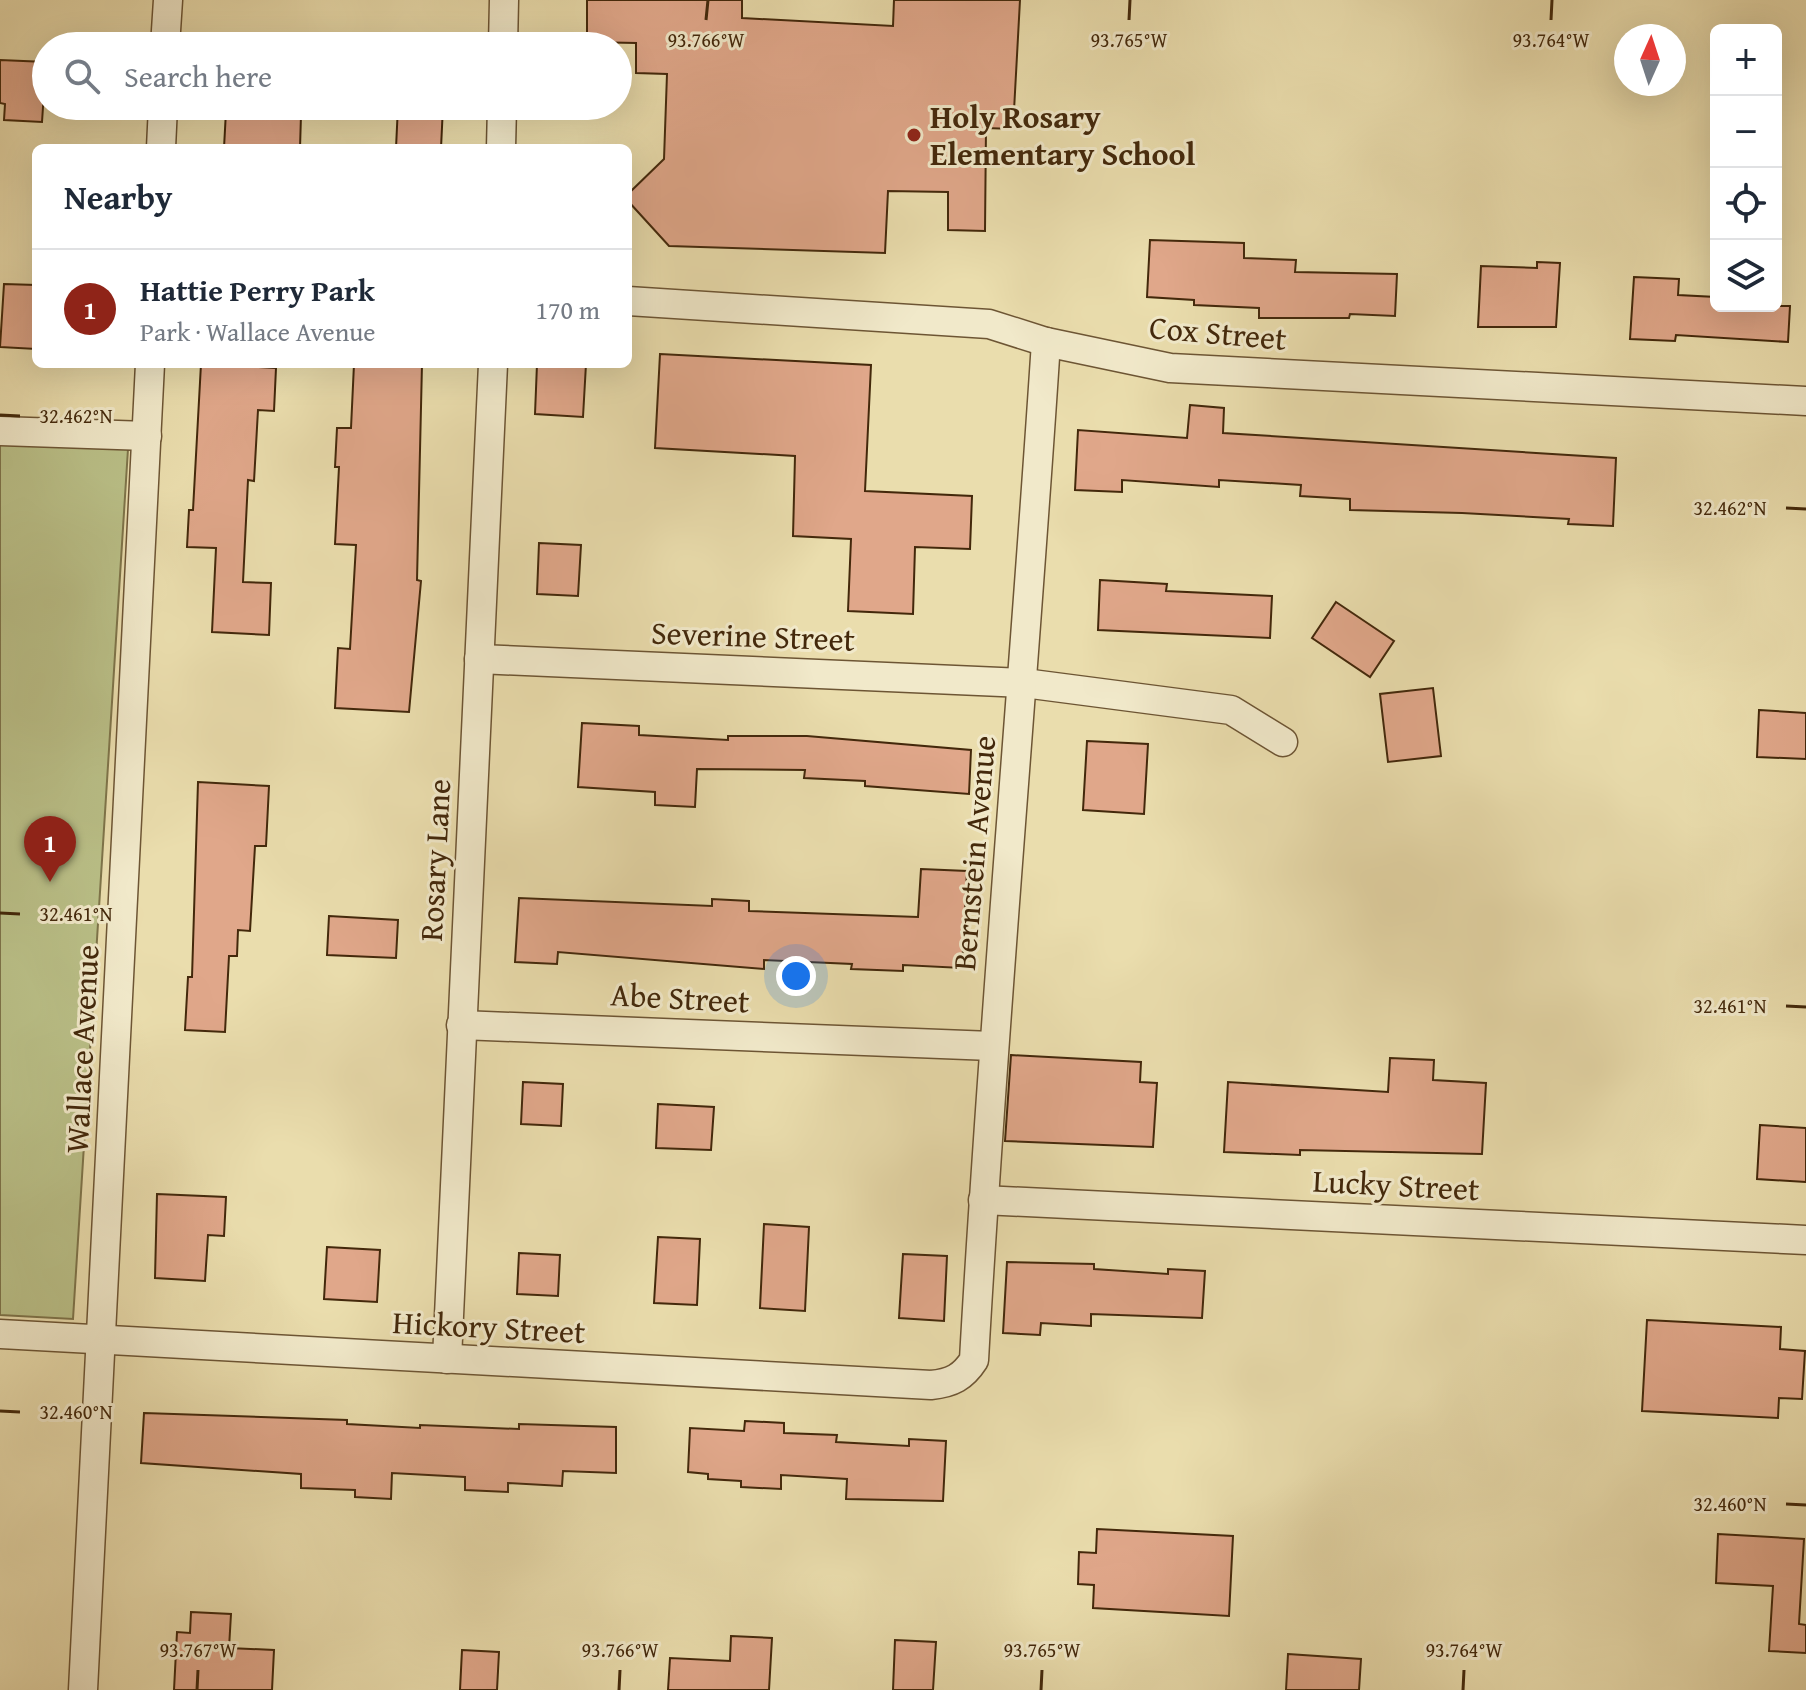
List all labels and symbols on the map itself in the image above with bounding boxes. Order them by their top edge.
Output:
north arrow [1614,24,1686,96]
text: 93.766°W [667,25,745,54]
text: 93.765°W [1090,25,1168,54]
text: 93.764°W [1512,25,1590,54]
place label: Holy Rosary Elementary School [930,93,1196,177]
marker: Holy Rosary Elementary School [905,126,923,144]
street label: Cox Street [1148,303,1289,362]
text: 32.462°N [39,401,113,430]
text: 32.462°N [1693,493,1767,522]
street label: Severine Street [650,608,856,663]
street label: Bernstein Avenue [940,734,1007,972]
street label: Rosary Lane [407,778,462,942]
pin: 1 [24,816,76,882]
text: 32.461°N [39,899,113,928]
street label: Wallace Avenue [53,944,110,1154]
your location [776,956,816,996]
street label: Abe Street [609,970,751,1025]
text: 32.461°N [1693,991,1767,1020]
street label: Lucky Street [1312,1157,1481,1212]
street label: Hickory Street [391,1298,587,1355]
text: 32.460°N [39,1397,113,1426]
text: 32.460°N [1693,1489,1767,1518]
text: 93.767°W [159,1635,237,1664]
text: 93.766°W [581,1635,659,1664]
text: 93.765°W [1003,1635,1081,1664]
text: 93.764°W [1425,1635,1503,1664]

